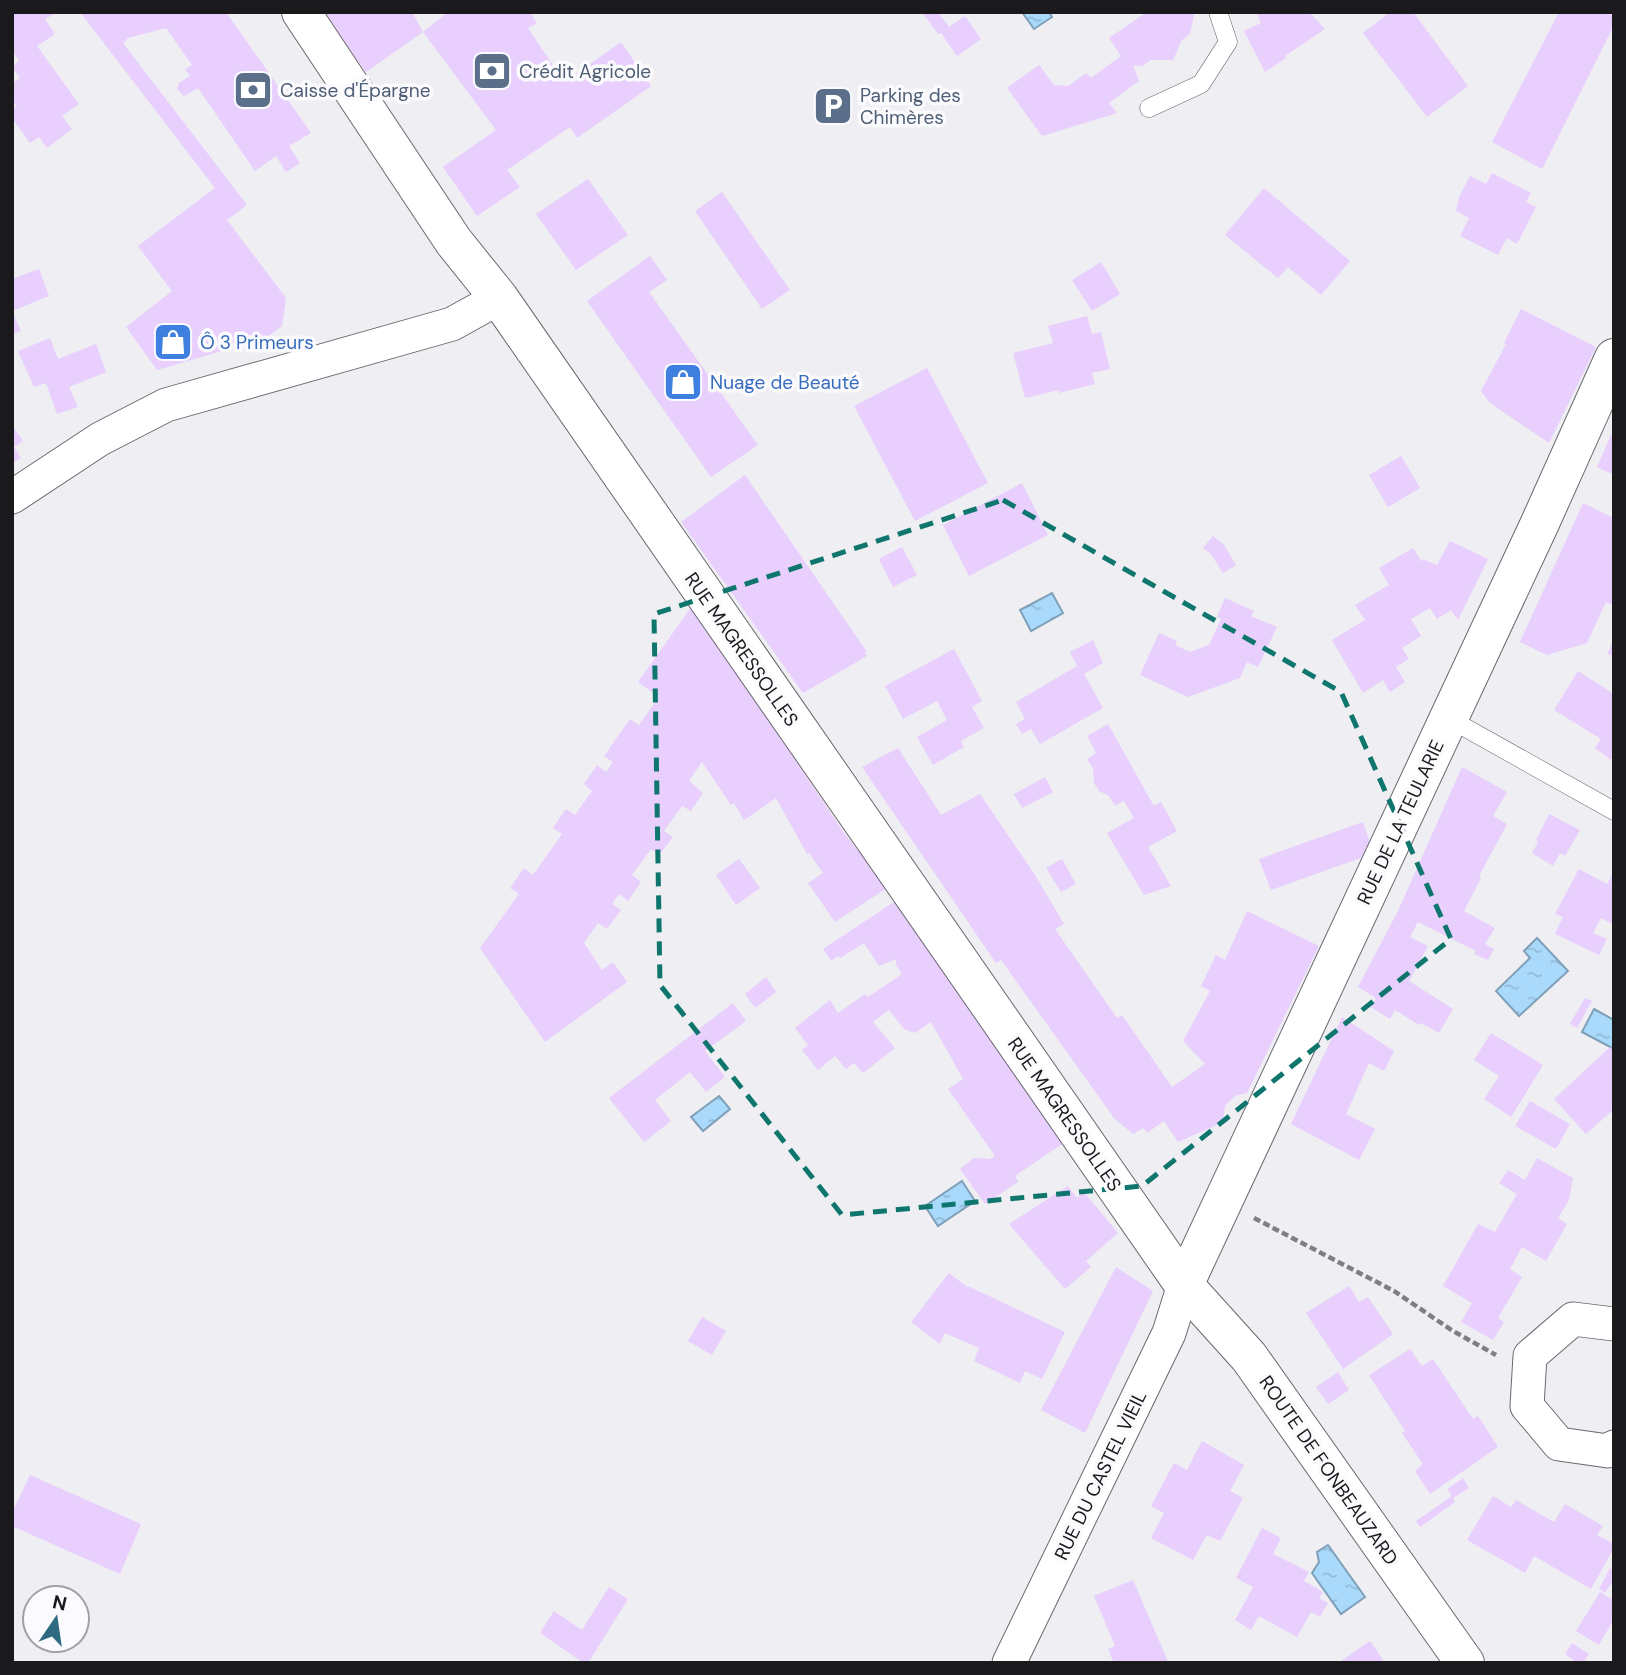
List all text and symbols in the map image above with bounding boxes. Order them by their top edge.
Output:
bank icon: Crédit Agricole [471,50,513,92]
place label: Crédit Agricole [519,59,651,84]
bank icon: Caisse d'Épargne [232,69,274,111]
place label: Caisse d'Épargne [280,78,430,103]
place label: Parking des Chimères [860,83,961,130]
parking icon: Parking des Chimères [812,85,854,127]
shop icon: Ô 3 Primeurs [152,321,194,363]
place label: Ô 3 Primeurs [200,330,314,355]
shop icon: Nuage de Beauté [662,361,704,403]
place label: Nuage de Beauté [710,370,860,395]
street label: RUE MAGRESSOLLES [679,567,804,731]
street label: RUE DE LA TEULARIE [1351,736,1450,909]
street label: RUE MAGRESSOLLES [1002,1032,1127,1196]
street label: ROUTE DE FONBEAUZARD [1254,1371,1404,1570]
street label: RUE DU CASTEL VIEIL [1049,1386,1152,1564]
north arrow [21,1584,91,1654]
text: N [50,1589,69,1617]

